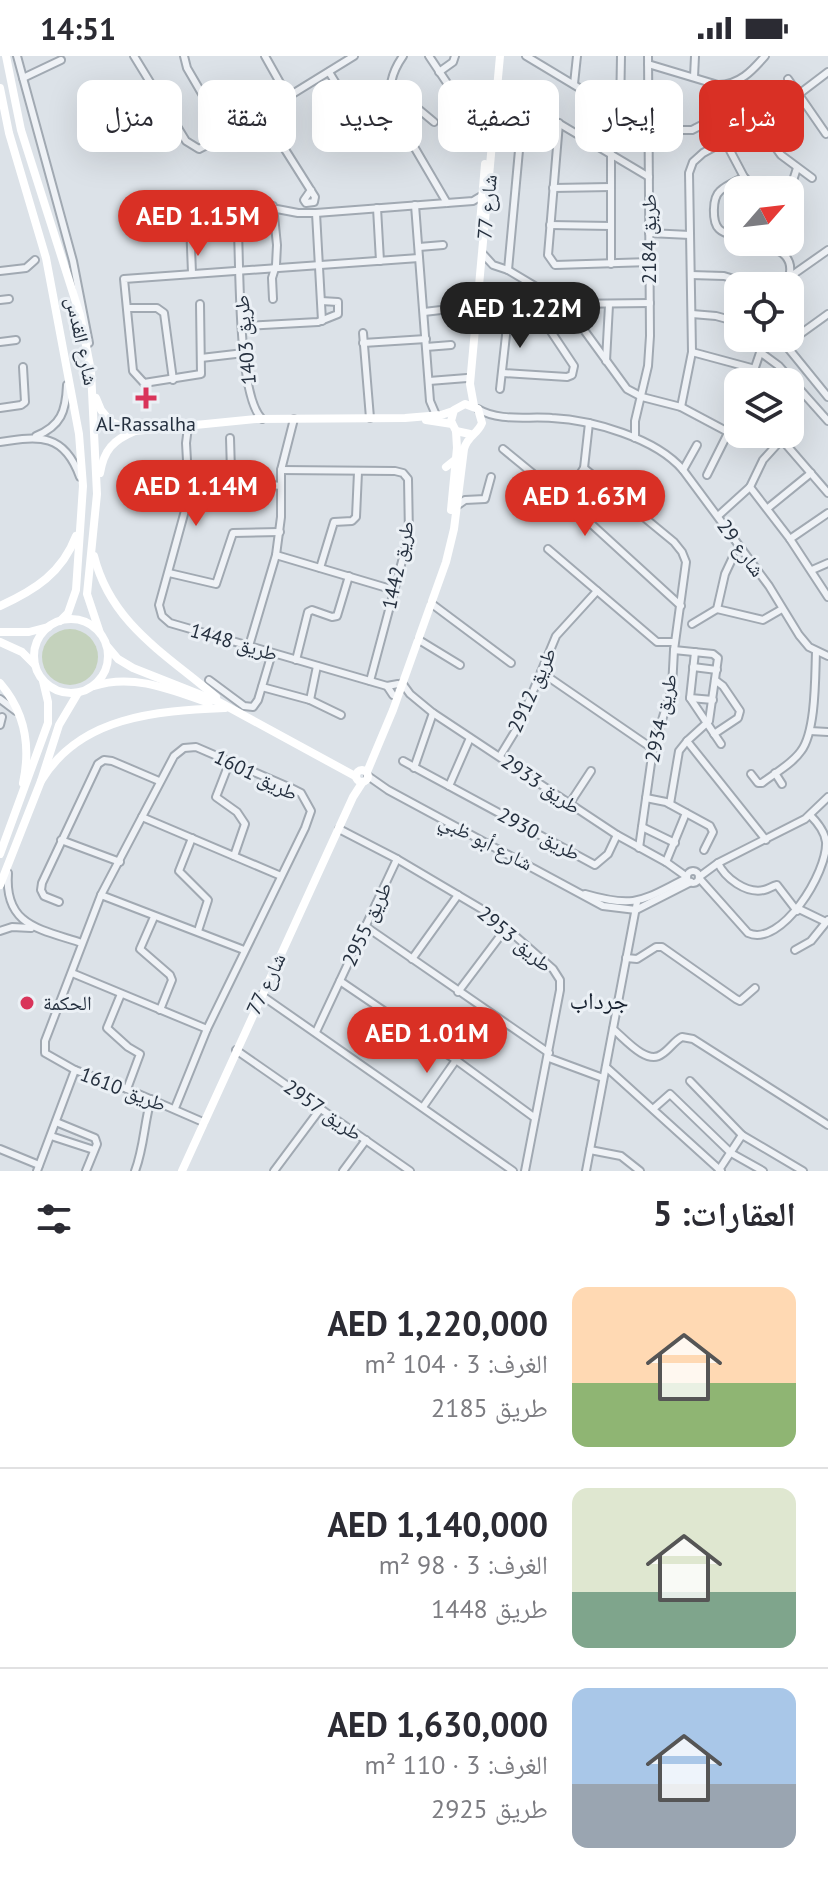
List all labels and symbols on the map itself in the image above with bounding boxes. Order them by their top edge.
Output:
street label: شارع 77 [471,173,503,241]
north arrow [724,176,804,256]
pin: AED 1.15M [106,190,290,258]
street label: طريق 2184 [636,194,662,284]
pin: AED 1.22M [428,282,612,350]
street label: شارع القدس [60,294,104,388]
street label: طريق 1403 [228,294,262,386]
marker: Al-Rassalha [135,387,157,409]
place label: Al-Rassalha [96,411,196,437]
pin: AED 1.14M [104,460,288,528]
pin: AED 1.63M [493,470,677,538]
street label: شارع 29 [711,514,771,582]
street label: طريق 1442 [376,518,420,612]
street label: طريق 1448 [187,617,281,667]
street label: طريق 2912 [502,644,562,736]
street label: طريق 2934 [639,671,683,765]
street label: طريق 1601 [210,744,302,806]
street label: طريق 2933 [496,748,586,820]
street label: طريق 2930 [493,801,585,867]
street label: شارع أبو ظبي [434,807,537,879]
street label: طريق 2955 [336,878,398,970]
street label: طريق 2953 [472,900,558,978]
street label: شارع 77 [240,949,292,1019]
district label: جرداب [569,985,629,1016]
place label: الحكمة [43,990,92,1016]
marker: الحكمة [18,994,36,1012]
pin: AED 1.01M [335,1007,519,1075]
street label: طريق 1610 [76,1061,170,1117]
street label: طريق 2957 [279,1074,367,1146]

